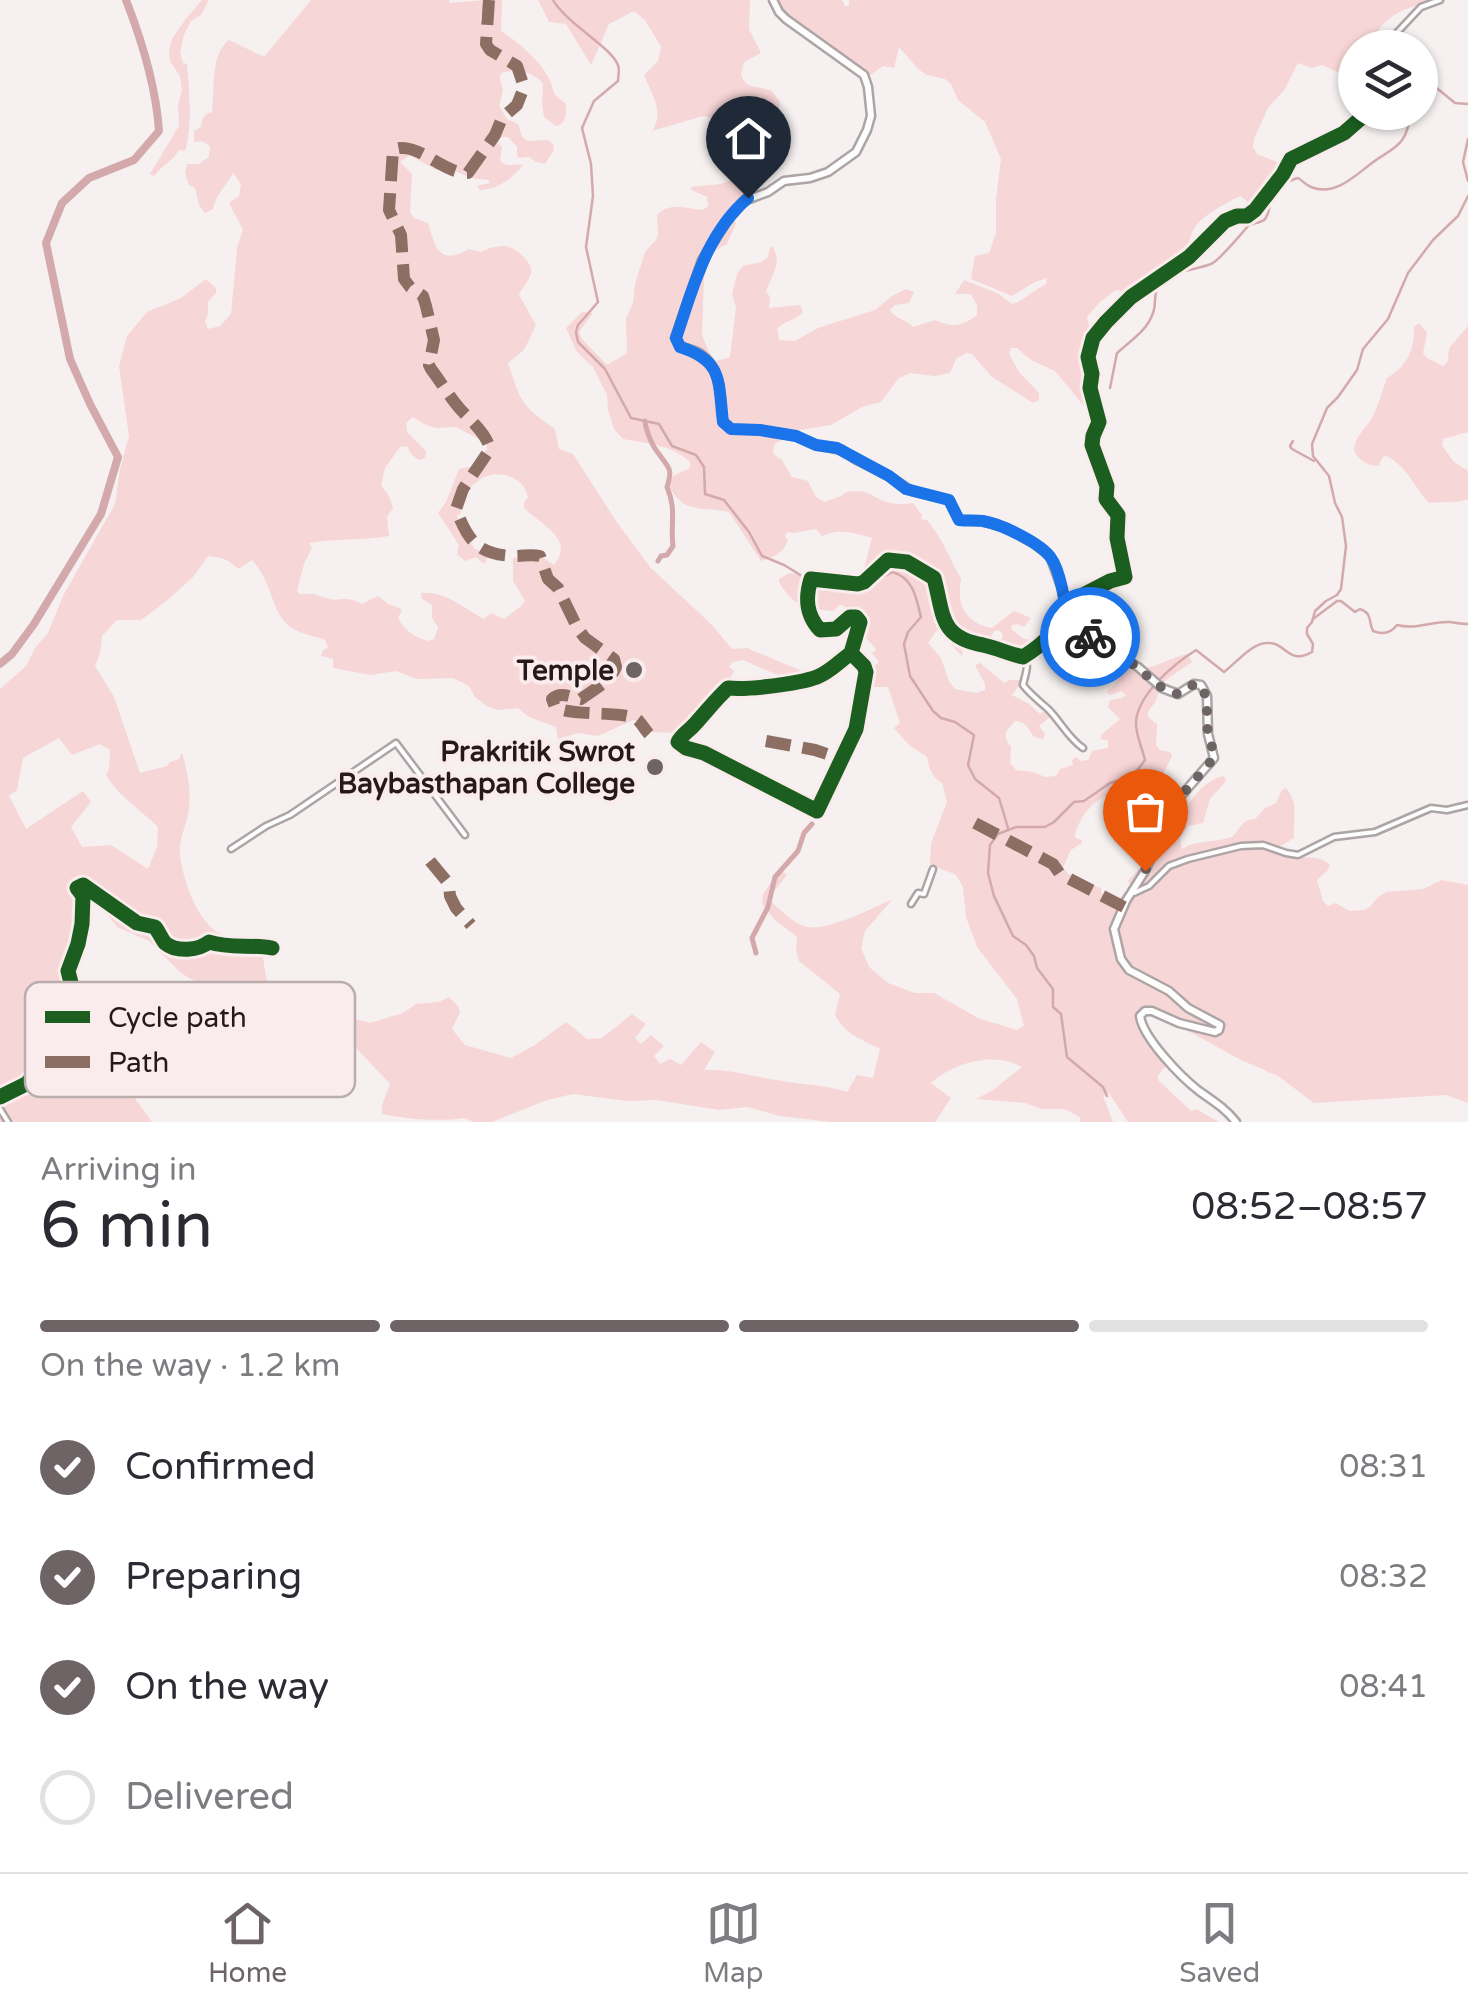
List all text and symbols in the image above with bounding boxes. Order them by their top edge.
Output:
map controls [1338,30,1438,130]
button: layers [1338,30,1438,130]
pin [706,96,791,199]
icon: home [721,111,776,166]
courier [1040,587,1140,687]
icon: bike [1063,610,1118,665]
place label: Temple [516,654,614,688]
marker: Temple [623,659,645,681]
place label: Prakritik Swrot Baybasthapan College [338,735,635,801]
marker: Prakritik Swrot Baybasthapan College [644,756,666,778]
pin [1103,769,1188,872]
icon: bag [1118,784,1173,839]
legend [25,982,355,1097]
text: Cycle path [108,1001,247,1035]
text: Path [108,1046,169,1080]
text: Arriving in [40,1151,197,1189]
text: 08:52–08:57 [1191,1184,1428,1230]
text: 6 min [40,1187,213,1266]
text: On the way · 1.2 km [40,1347,340,1385]
icon: check [40,1440,95,1495]
text: Confirmed [125,1444,316,1490]
text: 08:31 [1339,1448,1428,1486]
icon: check [40,1550,95,1605]
text: Preparing [125,1554,302,1600]
text: 08:32 [1339,1558,1428,1596]
icon: check [40,1660,95,1715]
text: On the way [125,1664,329,1710]
text: 08:41 [1339,1668,1428,1706]
text: Delivered [125,1774,294,1820]
tab: Home [208,1896,287,1990]
tab: Map [703,1896,763,1990]
tab: Saved [1179,1896,1260,1990]

